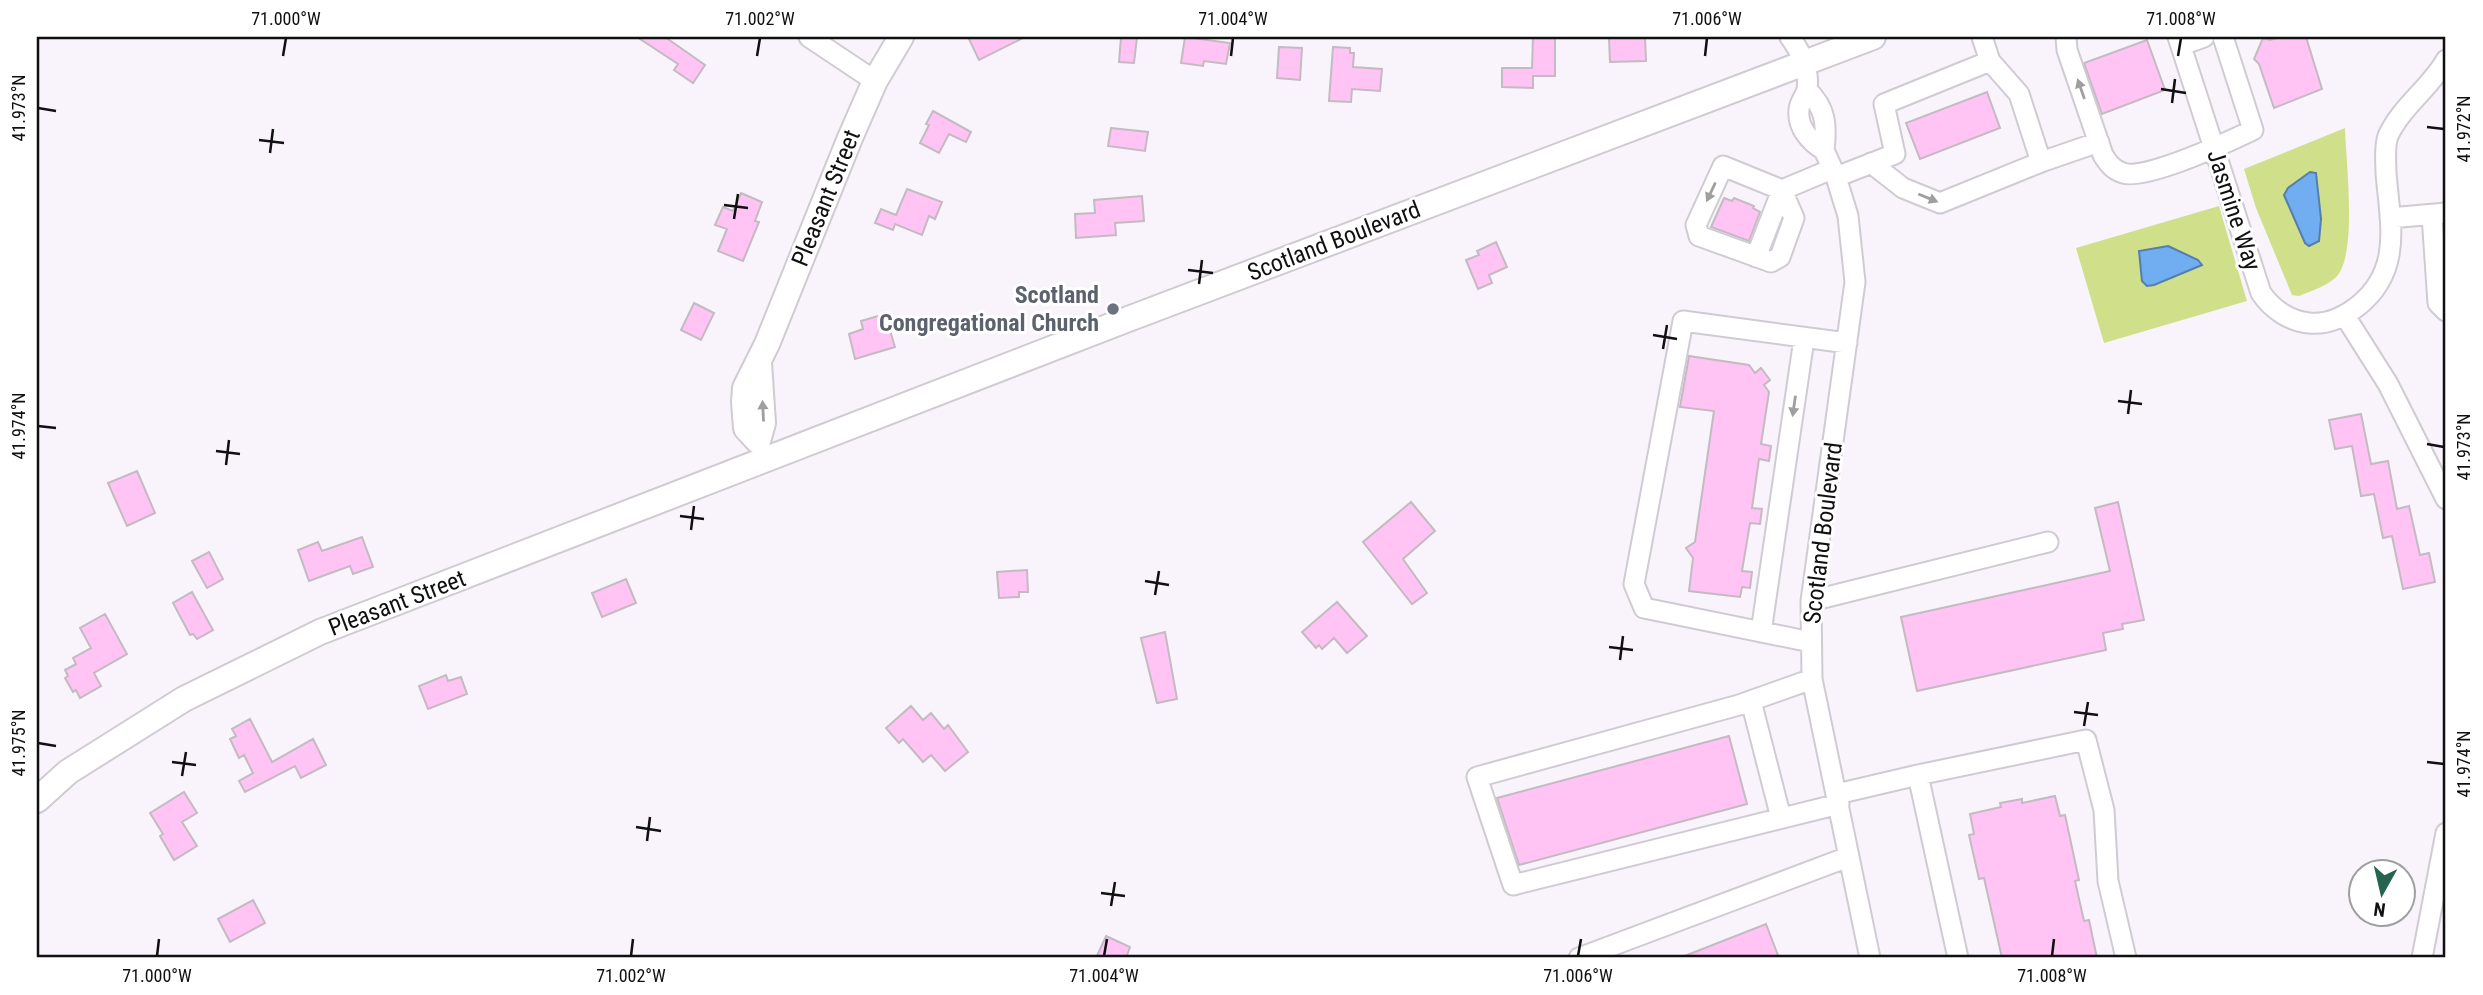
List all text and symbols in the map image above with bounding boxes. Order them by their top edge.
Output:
text: 71.000°W [251,8,321,29]
text: 71.002°W [725,8,795,29]
text: 71.004°W [1198,8,1268,29]
text: 71.006°W [1672,8,1742,29]
text: 71.008°W [2146,8,2216,29]
text: 41.973°N [8,74,29,142]
one-way arrow [2075,79,2086,100]
text: 41.972°N [2453,95,2474,163]
street label: Pleasant Street [786,126,866,270]
street label: Jasmine Way [2201,146,2267,274]
one-way arrow [1705,182,1716,202]
one-way arrow [1918,193,1939,204]
street label: Scotland Boulevard [1244,195,1424,287]
place label: Scotland Congregational Church [879,281,1099,337]
marker: Scotland Congregational Church [1105,301,1121,317]
text: 41.974°N [8,392,29,460]
one-way arrow [1788,395,1799,417]
one-way arrow [757,400,768,422]
text: 41.973°N [2453,413,2474,481]
street label: Scotland Boulevard [1798,441,1848,625]
street label: Pleasant Street [325,564,469,642]
text: 41.975°N [8,709,29,777]
text: 41.974°N [2453,730,2474,798]
north arrow [2346,858,2416,928]
text: N [2372,897,2387,922]
text: 71.000°W [122,965,192,986]
text: 71.002°W [596,965,666,986]
text: 71.004°W [1069,965,1139,986]
text: 71.006°W [1543,965,1613,986]
text: 71.008°W [2017,965,2087,986]

